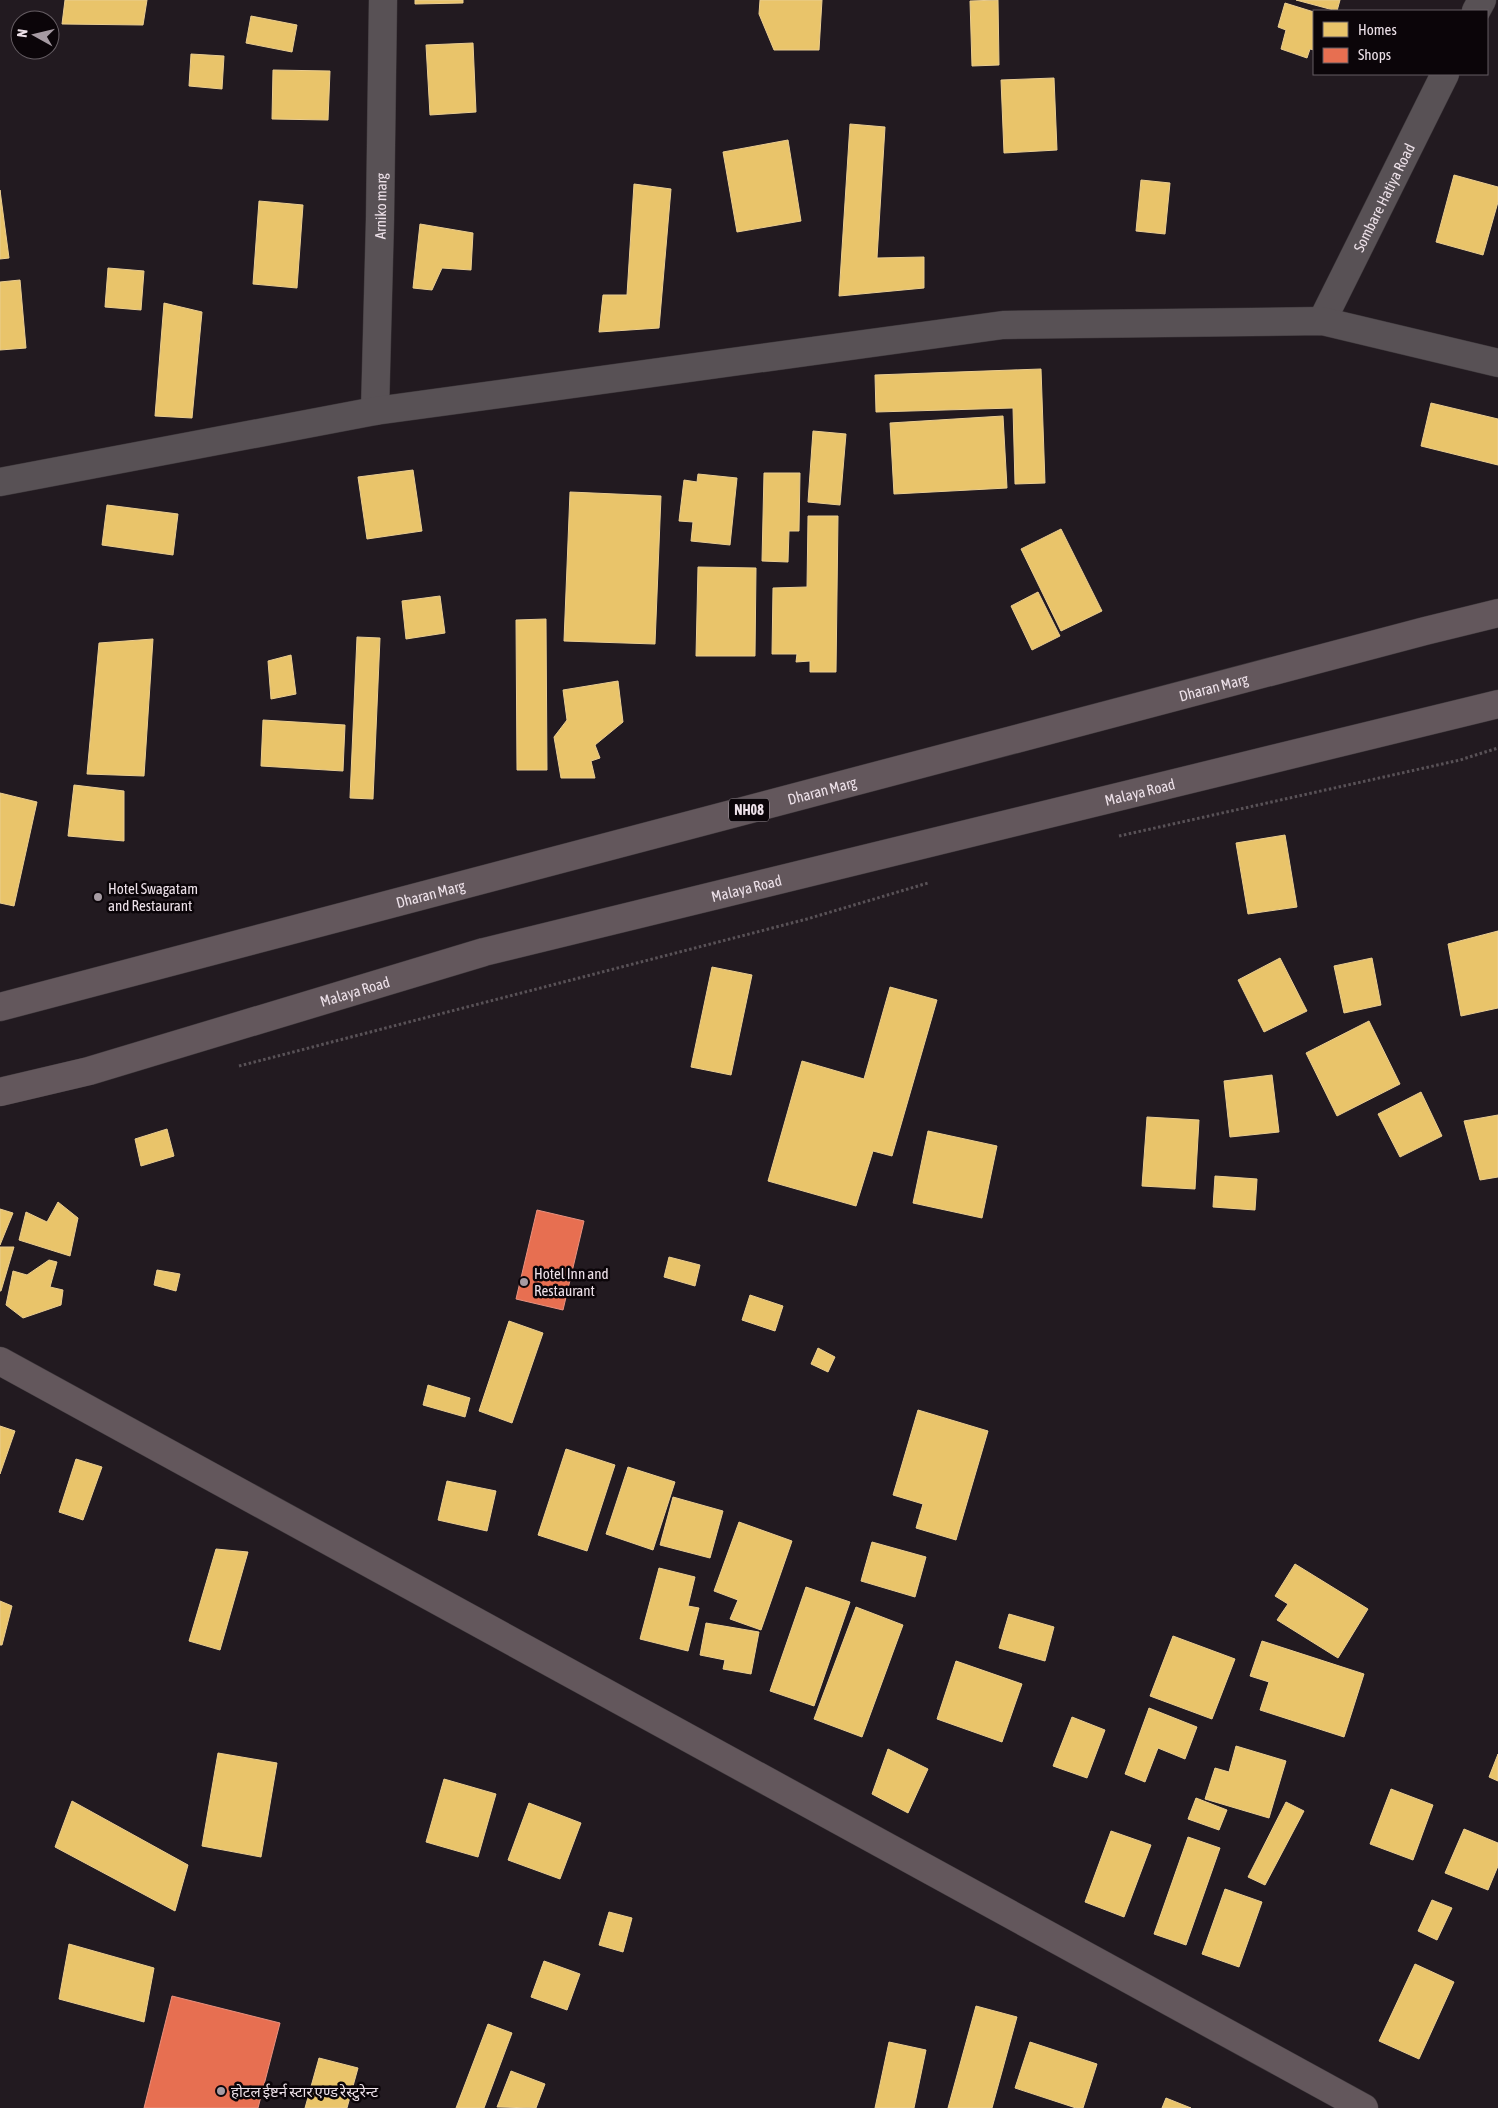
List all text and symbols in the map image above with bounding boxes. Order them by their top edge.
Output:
north arrow [10,10,60,60]
legend [1313,10,1488,75]
text: Homes [1358,21,1397,38]
text: N [14,28,31,38]
text: Shops [1358,46,1391,63]
street label: Sombare Hatiya Road [1349,140,1418,254]
street label: Arniko marg [371,172,389,239]
street label: Dharan Marg [1177,669,1250,704]
street label: Dharan Marg [786,773,859,807]
street label: Malaya Road [1103,775,1177,808]
road number: NH08 [729,798,769,822]
street label: Malaya Road [709,871,783,905]
street label: Dharan Marg [394,876,467,911]
place label: Hotel Swagatam and Restaurant [108,880,198,914]
marker: Hotel Swagatam and Restaurant [92,891,104,903]
street label: Malaya Road [318,972,392,1009]
place label: Hotel Inn and Restaurant [534,1265,609,1299]
marker: Hotel Inn and Restaurant [518,1276,530,1288]
place label: होटल ईष्टर्न स्टार एण्ड रेस्टुरेन्ट [231,2083,378,2102]
marker: होटल ईष्टर्न स्टार एण्ड रेस्टुरेन्ट [215,2085,227,2097]

